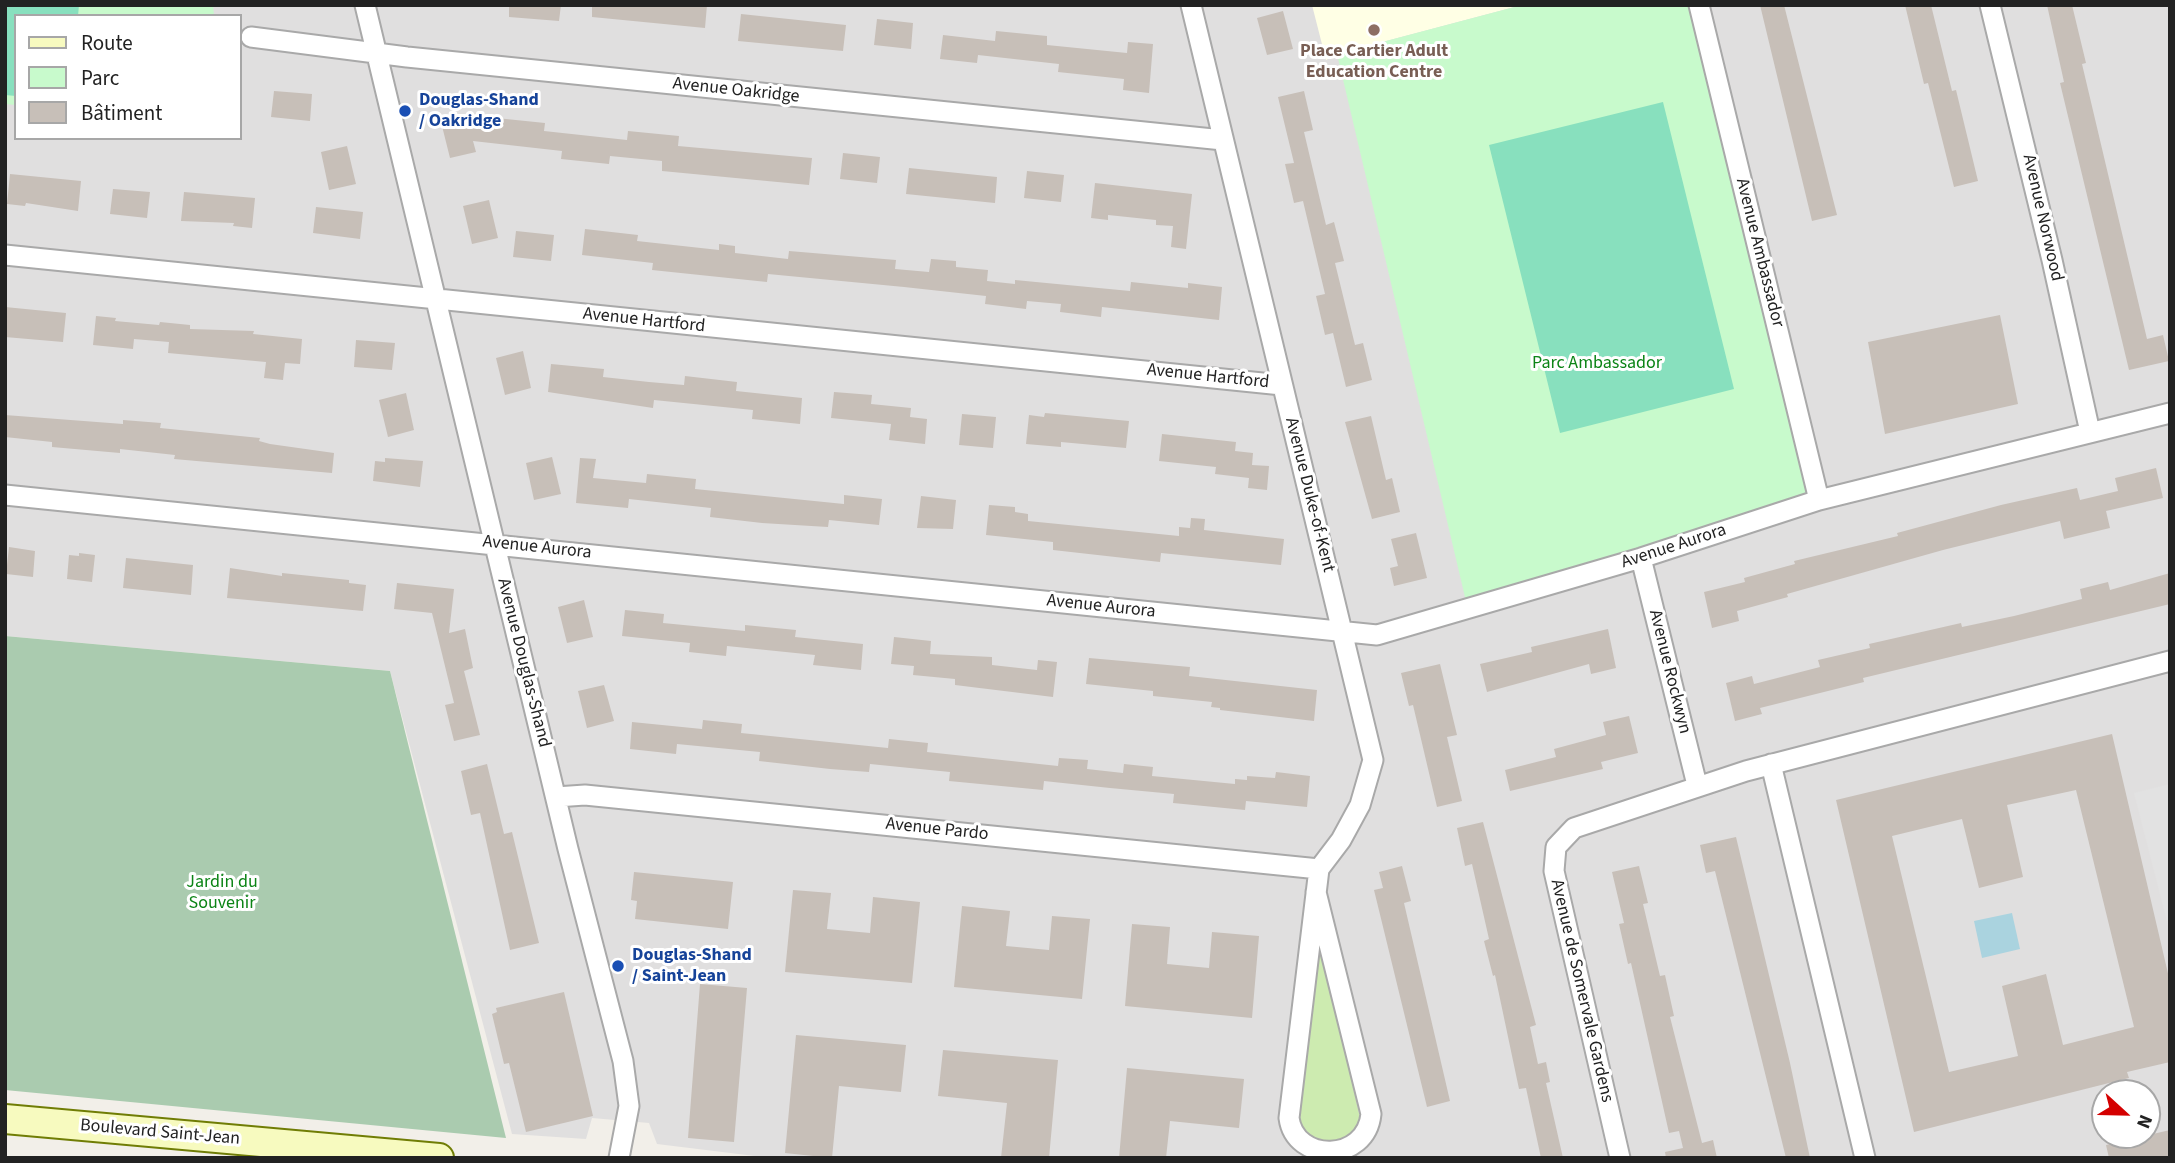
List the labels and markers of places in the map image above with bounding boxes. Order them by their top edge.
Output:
marker: Place Cartier Adult Education Centre [1366,22,1382,38]
place label: Place Cartier Adult Education Centre [1300,41,1448,84]
place label: Douglas-Shand / Oakridge [419,90,539,132]
marker: Douglas-Shand / Oakridge [397,103,413,119]
place label: Douglas-Shand / Saint-Jean [632,945,752,988]
marker: Douglas-Shand / Saint-Jean [610,958,626,974]

